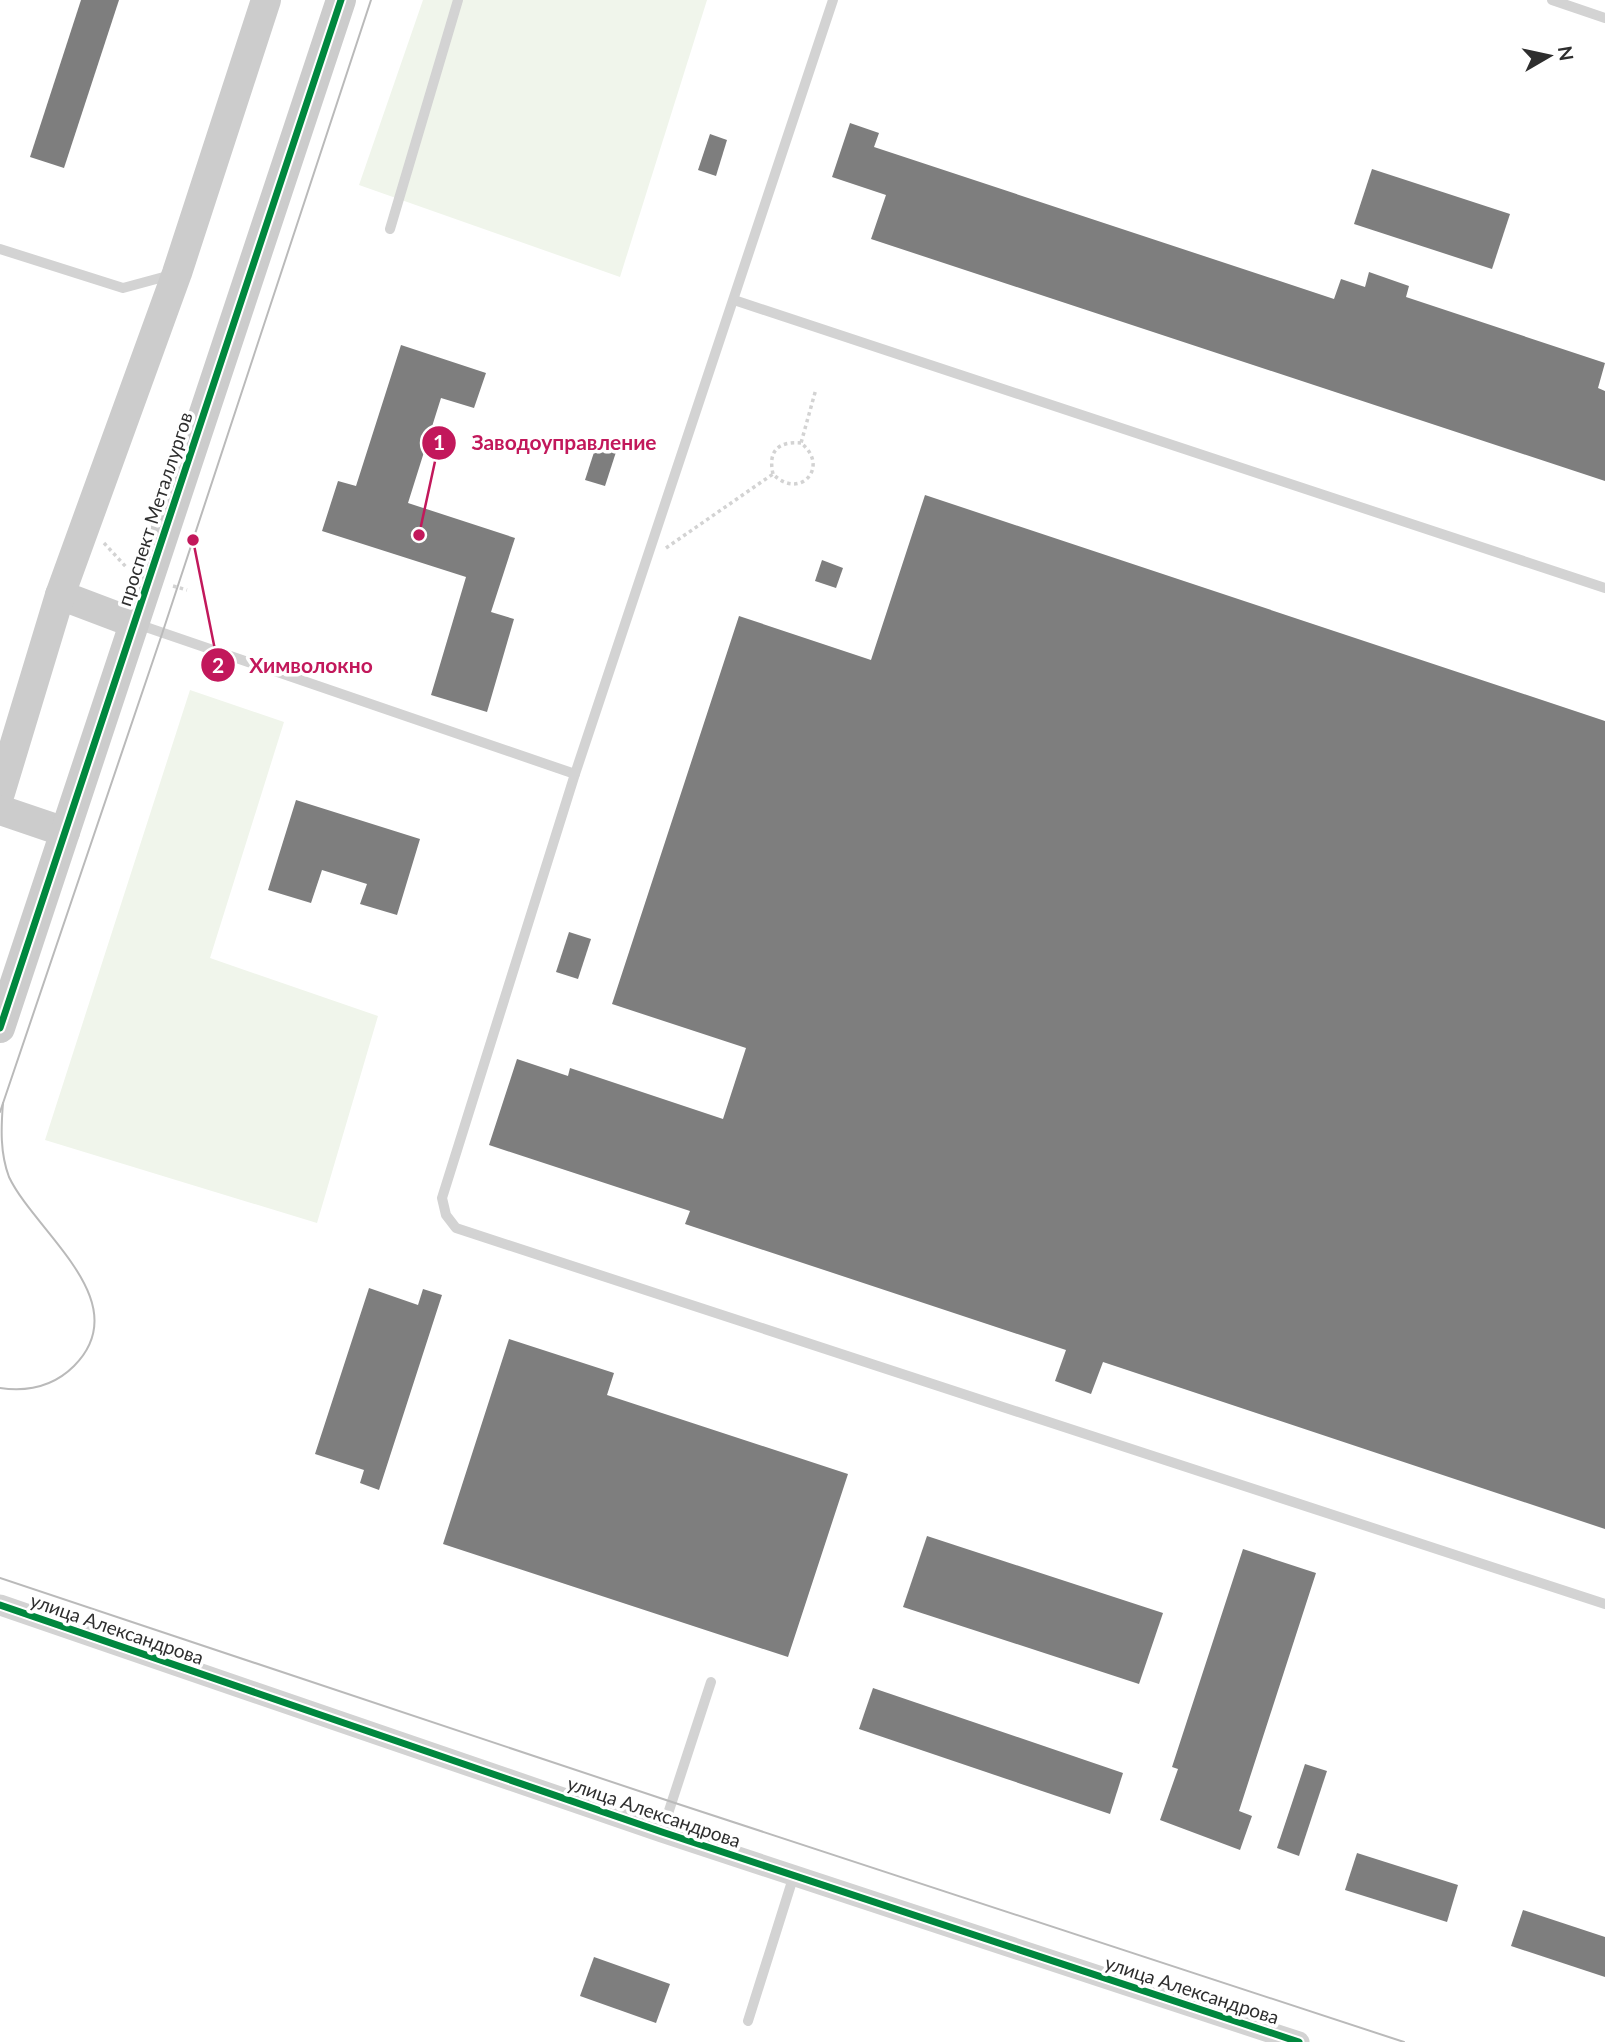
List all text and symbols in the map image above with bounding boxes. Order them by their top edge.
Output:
north arrow [1514,21,1584,91]
text: N [1554,44,1579,62]
street label: проспект Металлургов [112,409,197,609]
callout: Заводоуправление [422,422,670,464]
text: 1 [433,429,445,454]
text: Заводоуправление [471,429,657,454]
callout: Химволокно [201,644,387,686]
text: 2 [212,652,224,677]
text: Химволокно [249,652,373,677]
street label: улица Александрова [28,1588,207,1669]
street label: улица Александрова [565,1771,744,1852]
street label: улица Александрова [1102,1951,1282,2029]

